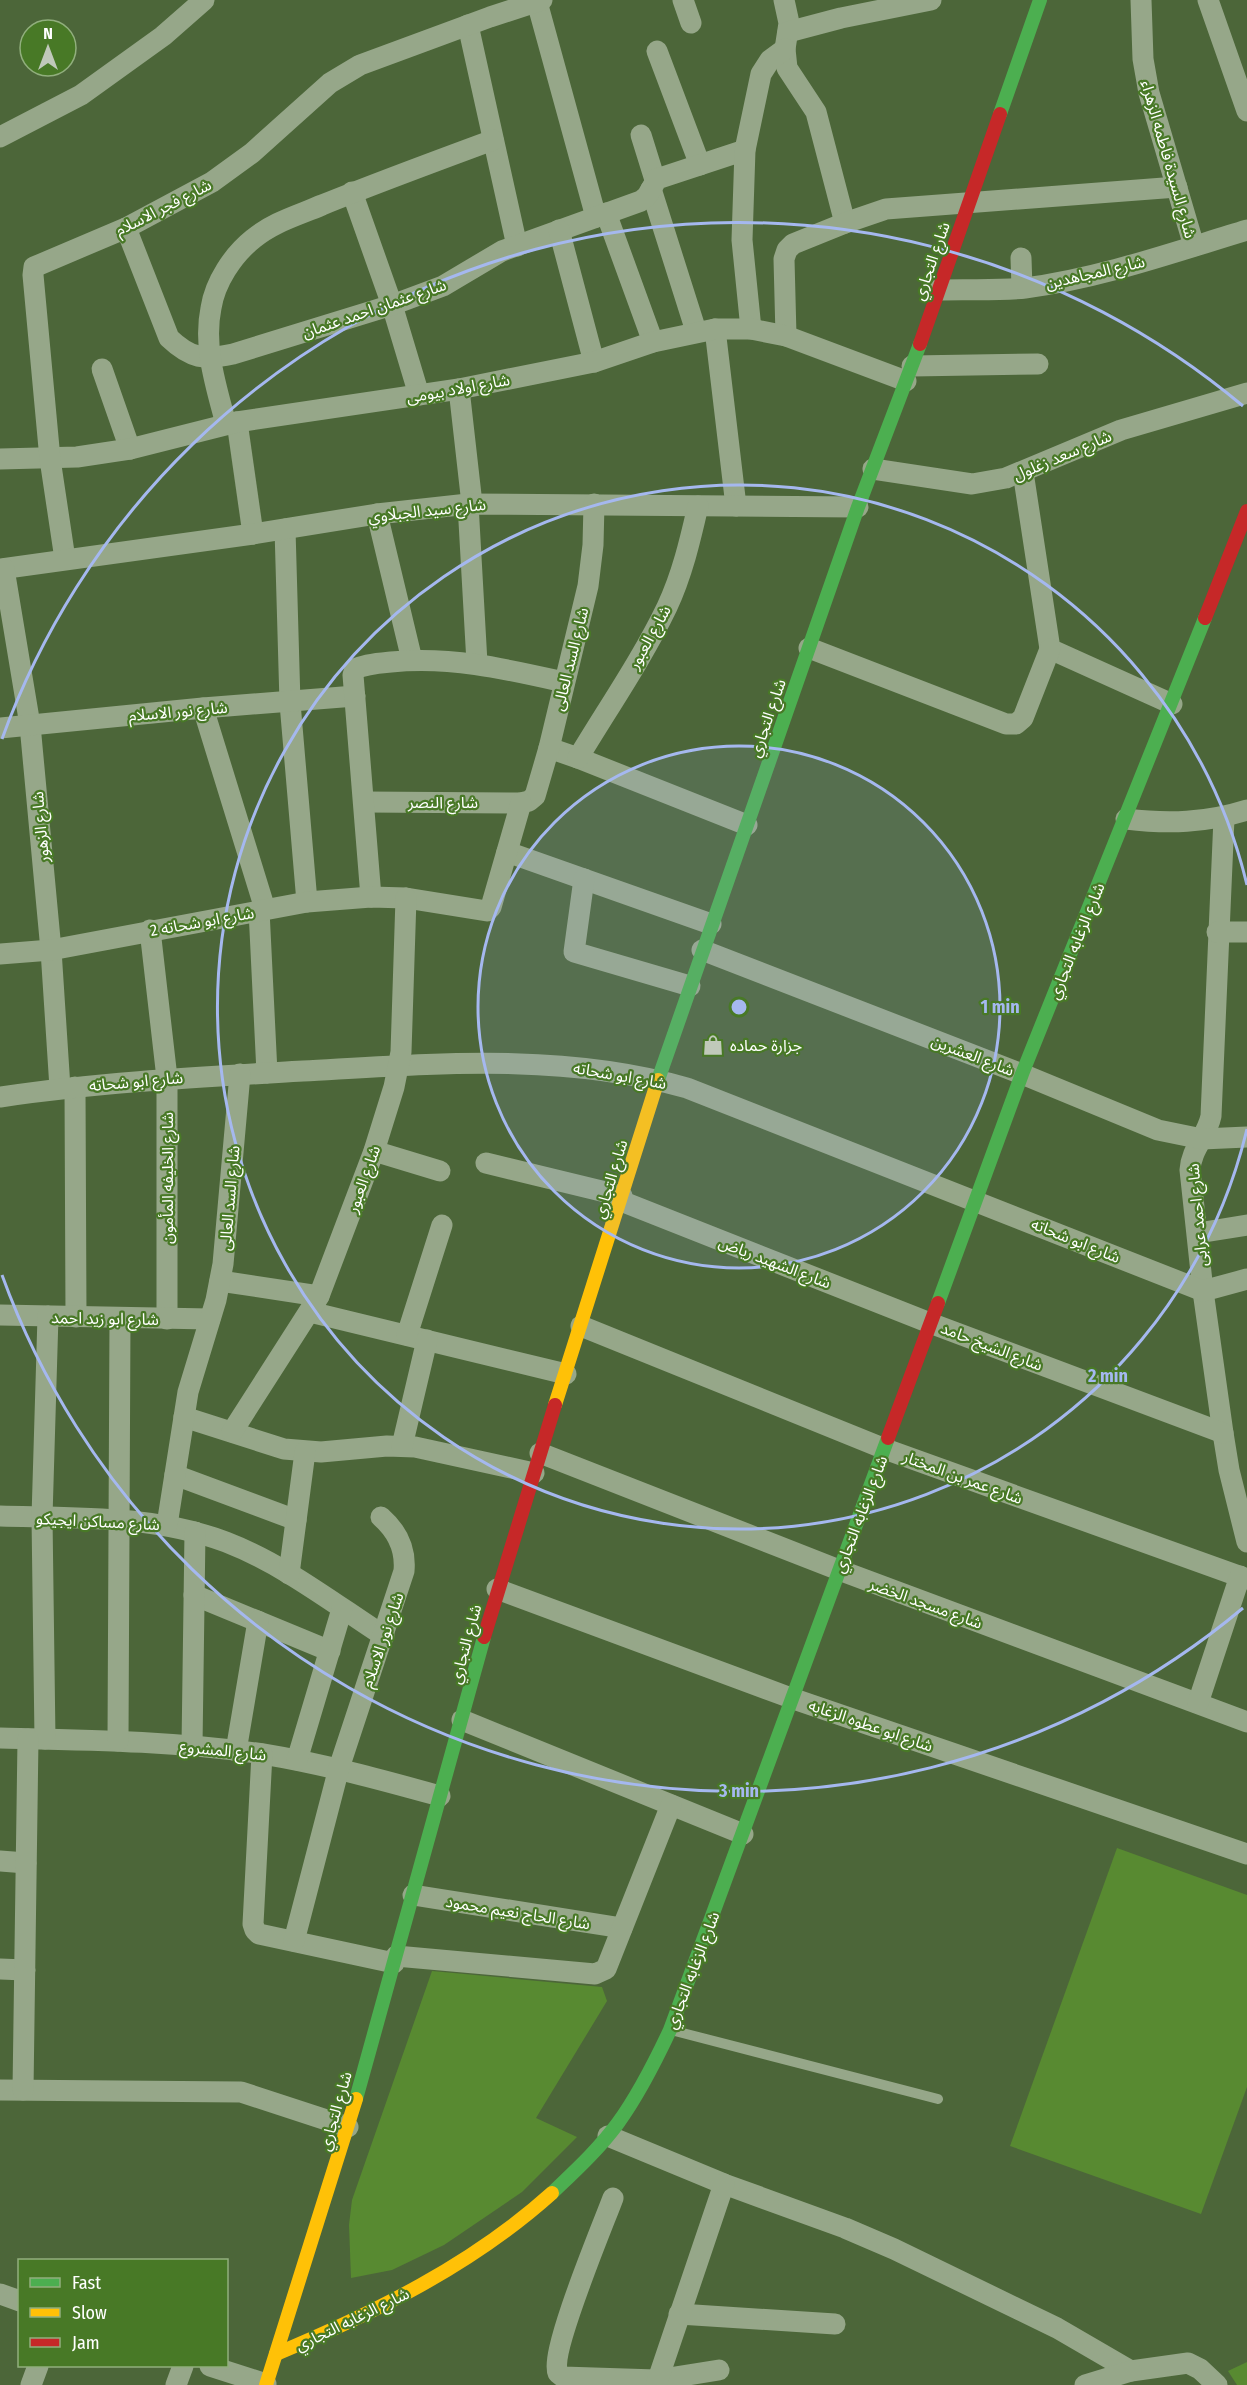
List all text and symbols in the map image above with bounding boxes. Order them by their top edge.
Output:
north arrow [18,18,78,78]
text: N [43,24,53,43]
street label: شارع السيدة فاطمه الزهراء [1134,78,1200,241]
street label: شارع فجر الاسلام [112,175,216,243]
street label: شارع التجاري [909,219,957,304]
street label: شارع المجاهدين [1044,252,1147,296]
street label: شارع عثمان احمد عثمان [300,275,450,345]
street label: شارع اولاد بيومى [405,370,512,410]
street label: شارع سعد زغلول [1010,426,1115,487]
street label: شارع سيد الجبلاوي [367,495,487,529]
street label: شارع العبور [624,602,677,675]
street label: شارع السد العالى [548,606,595,713]
street label: شارع التجاري [745,676,793,761]
street label: شارع نور الاسلام [128,698,229,728]
street label: شارع الزهور [28,790,56,864]
street label: شارع النصر [407,793,478,815]
street label: شارع الزغابه التجاري [1044,880,1111,1003]
street label: شارع ابو شحاته 2 [149,903,256,943]
text: 1 min [980,996,1020,1018]
centre of rings [729,997,749,1017]
street label: شارع العشرين [928,1031,1017,1083]
shop icon: جزارة حماده [701,1033,725,1057]
place label: جزارة حماده [730,1036,802,1055]
street label: شارع ابو شحاته [571,1058,668,1096]
street label: شارع ابو شحاته [88,1068,184,1098]
street label: شارع الخليفه المأمون [158,1112,180,1244]
street label: شارع التجاري [589,1137,634,1222]
street label: شارع العبور [342,1143,387,1217]
street label: شارع السد العالى [215,1145,247,1252]
street label: شارع احمد عرابى [1184,1162,1214,1267]
street label: شارع ابو شحاته [1027,1214,1123,1270]
street label: شارع الشهيد رياض [715,1232,834,1295]
street label: شارع ابو زيد احمد [51,1308,159,1332]
street label: شارع الشيخ حامد [937,1318,1045,1377]
text: 2 min [1087,1365,1128,1387]
street label: شارع عمر بن المختار [898,1447,1025,1511]
street label: شارع الزغابه التجاري [829,1453,894,1577]
street label: شارع مساكن ايجيكو [35,1509,160,1537]
street label: شارع مسجد الخضر [865,1574,985,1636]
street label: شارع نور الاسلام [357,1590,410,1691]
street label: شارع التجاري [446,1602,488,1687]
street label: شارع ابو عطوه الزغابه [805,1695,936,1758]
street label: شارع المشروع [178,1736,267,1767]
text: 3 min [718,1780,759,1802]
street label: شارع الحاج نعيم محمود [444,1892,592,1936]
street label: شارع الزغابه التجاري [661,1909,726,2033]
street label: شارع التجاري [315,2069,359,2154]
legend [18,2259,228,2367]
text: Fast [72,2272,101,2294]
street label: شارع الزغابه التجاري [292,2284,414,2358]
text: Slow [72,2302,107,2324]
text: Jam [72,2332,100,2354]

